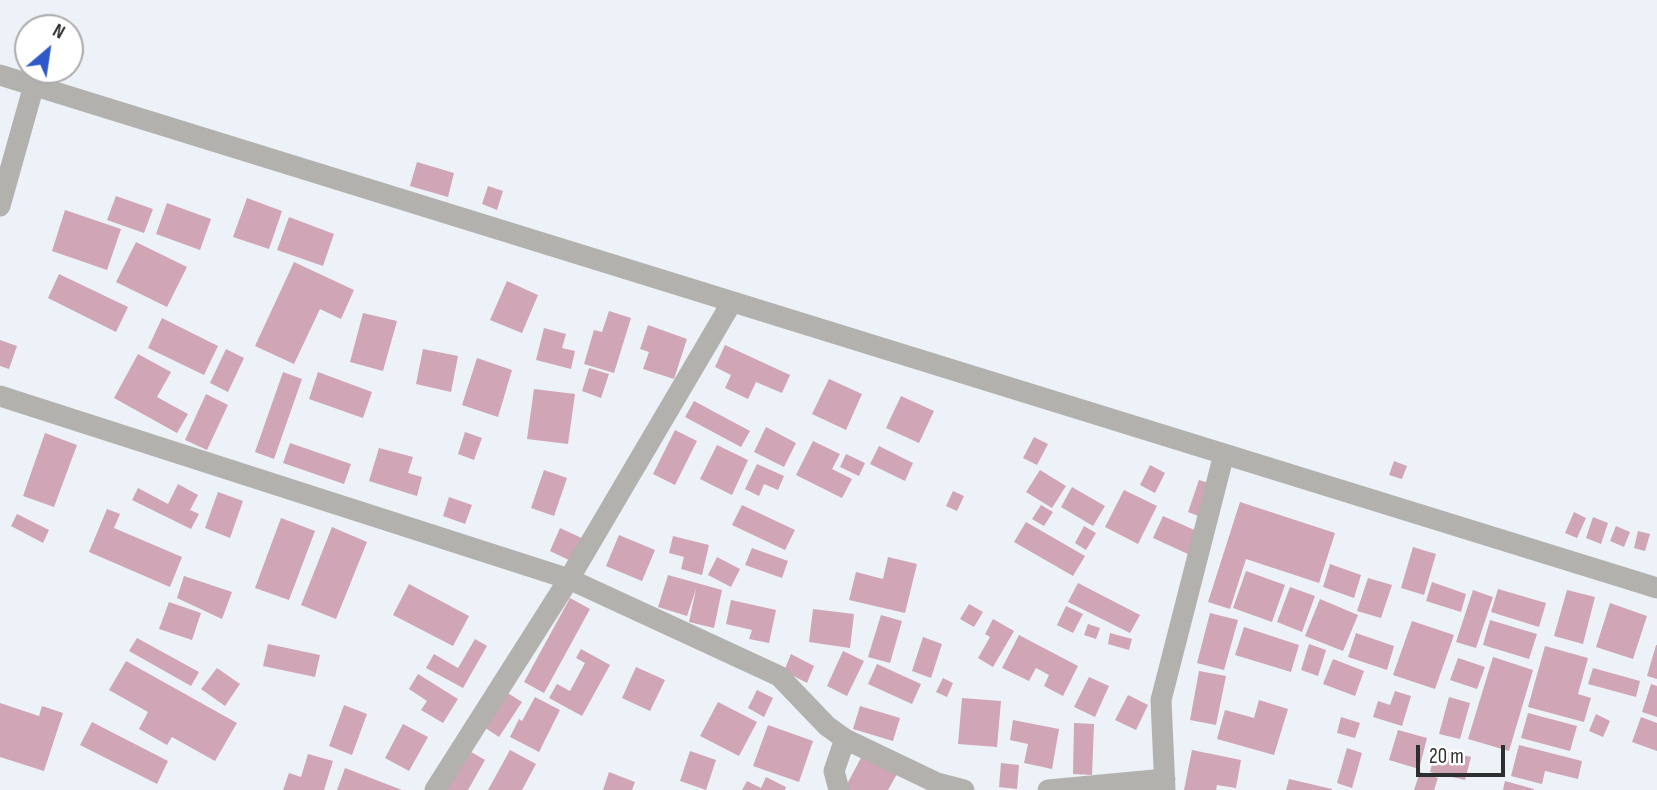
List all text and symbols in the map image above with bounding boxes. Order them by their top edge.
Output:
north arrow [14,14,84,84]
text: N [48,19,68,44]
scale bar [1419,730,1508,774]
text: 20 m [1429,744,1464,769]

